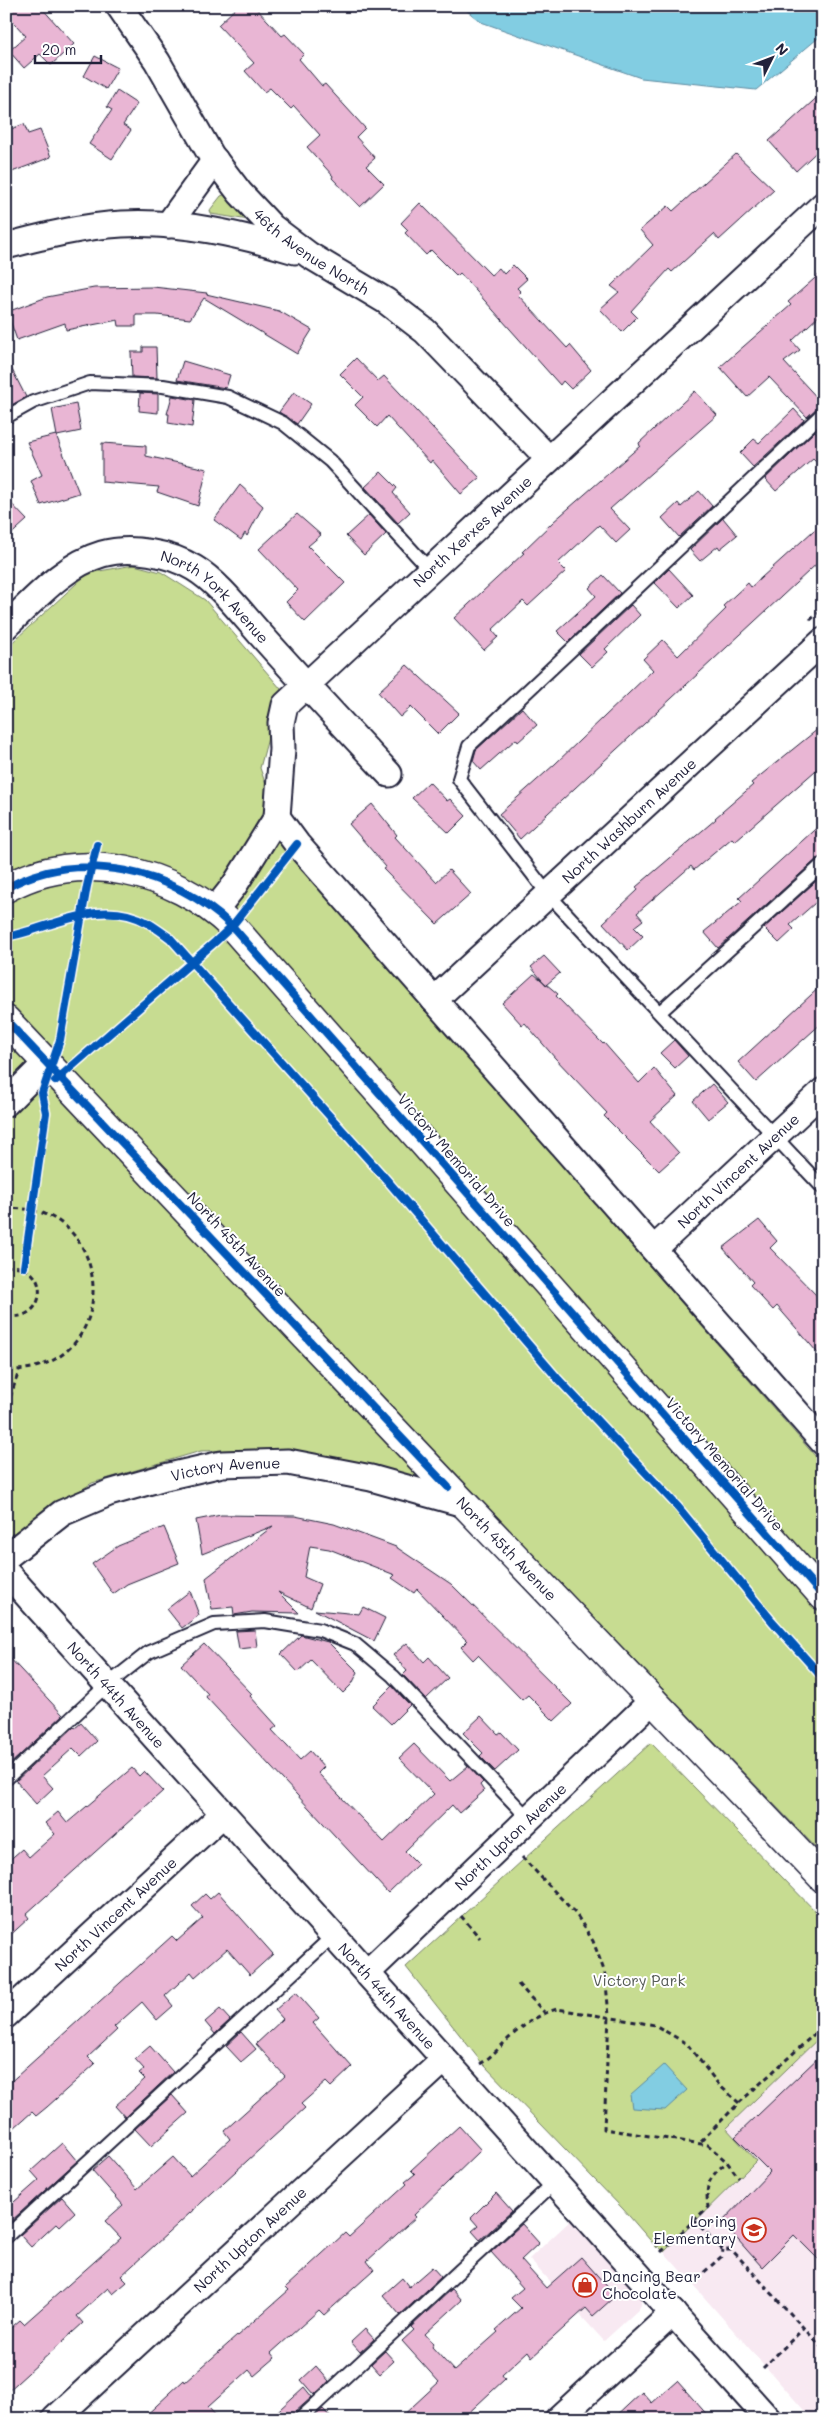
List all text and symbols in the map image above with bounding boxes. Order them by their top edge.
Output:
scale bar [35,32,101,64]
north arrow [746,32,796,82]
text: 20 m [42,39,76,59]
text: N [771,39,793,59]
street label: 46th Avenue North [249,204,373,299]
street label: North Xerxes Avenue [408,471,536,591]
street label: North York Avenue [158,545,274,647]
street label: North Washburn Avenue [557,753,700,887]
street label: Victory Memorial Drive [394,1089,520,1231]
street label: North Vincent Avenue [673,1109,803,1232]
street label: North 45th Avenue [183,1187,291,1301]
street label: Victory Memorial Drive [662,1393,788,1535]
street label: Victory Avenue [169,1452,281,1485]
street label: North 45th Avenue [452,1492,561,1605]
street label: North 44th Avenue [63,1637,170,1752]
street label: North Upton Avenue [450,1778,570,1894]
street label: North Vincent Avenue [50,1852,181,1975]
street label: North 44th Avenue [334,1938,440,2053]
park label: Victory Park [593,1970,685,1990]
street label: North Upton Avenue [189,2182,311,2297]
place label: Loring Elementary [653,2211,736,2248]
school or university icon: Loring Elementary [741,2217,767,2243]
place label: Dancing Bear Chocolate [602,2266,701,2303]
shop icon: Dancing Bear Chocolate [572,2272,598,2298]

